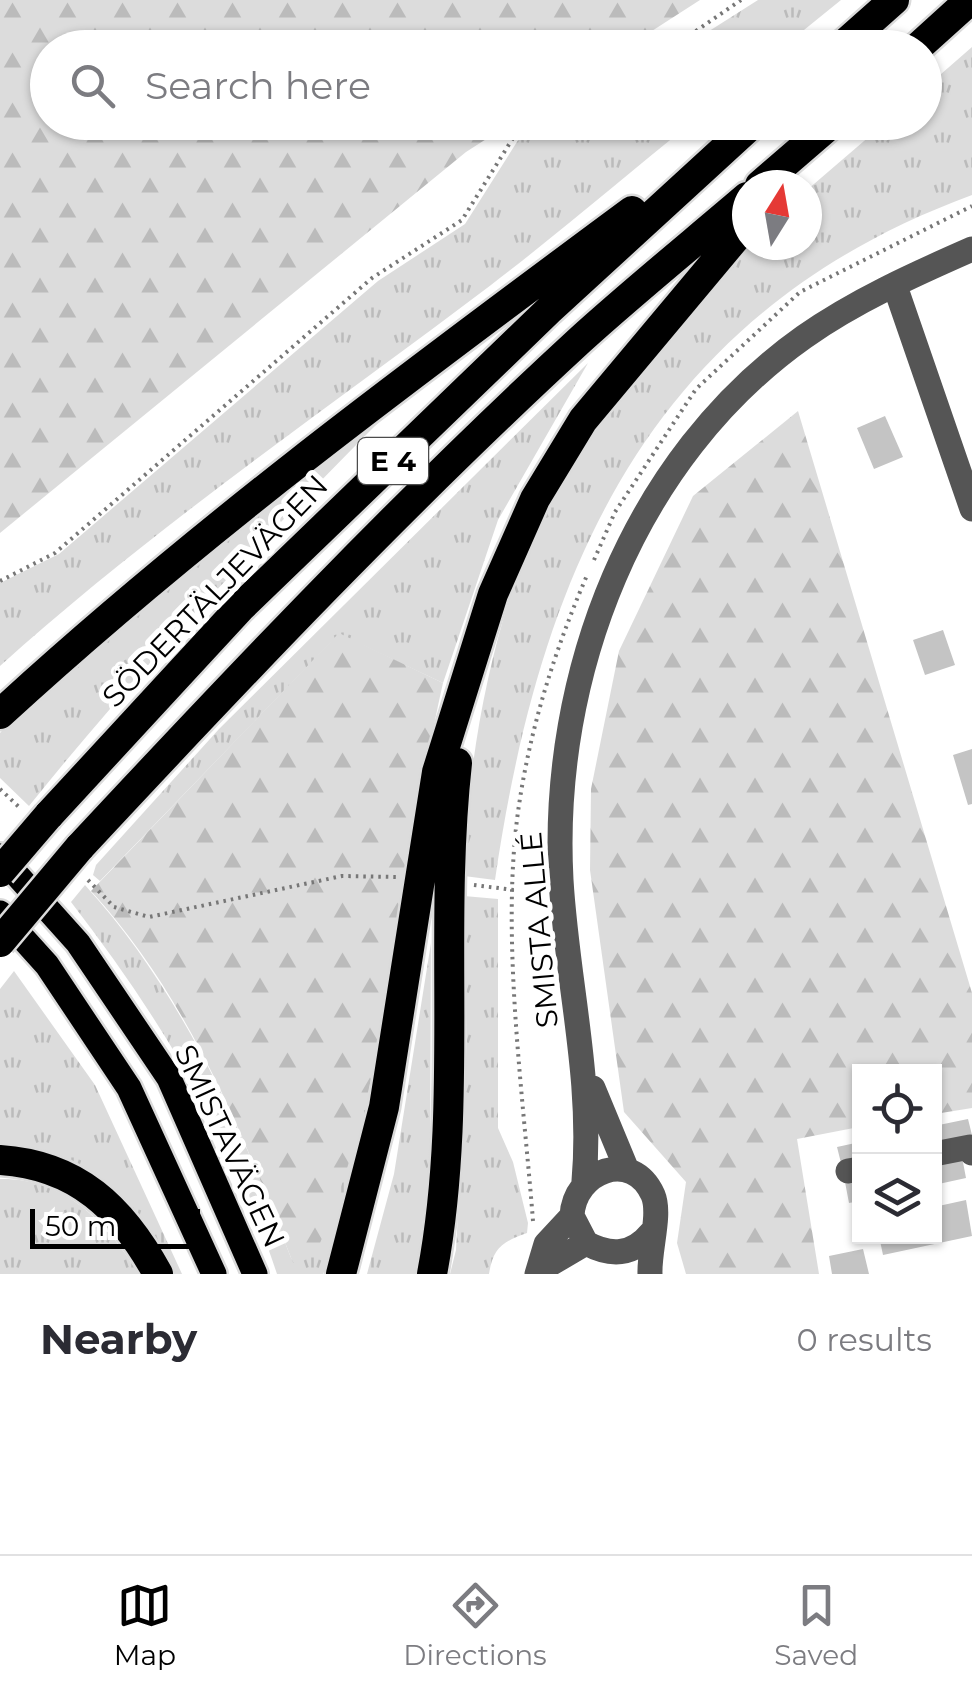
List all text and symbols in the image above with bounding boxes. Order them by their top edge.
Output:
search box [30,30,942,140]
icon: search [65,58,120,113]
text: Search here [145,62,371,109]
north arrow [732,170,822,260]
road number: E 4 [358,438,428,484]
street label: SÖDERTÄLJEVÄGEN [94,467,336,715]
street label: SMISTA ALLÉ [512,830,566,1030]
street label: SMISTAVÄGEN [167,1039,293,1253]
map controls [852,1064,942,1244]
button: locate [852,1064,942,1154]
button: layers [852,1154,942,1244]
scale bar [30,1204,200,1248]
text: 50 m [45,1209,116,1243]
text: Nearby [40,1313,197,1365]
text: 0 results [797,1320,932,1359]
tab: Map [114,1578,176,1672]
tab: Directions [403,1578,547,1672]
tab: Saved [774,1578,858,1672]

